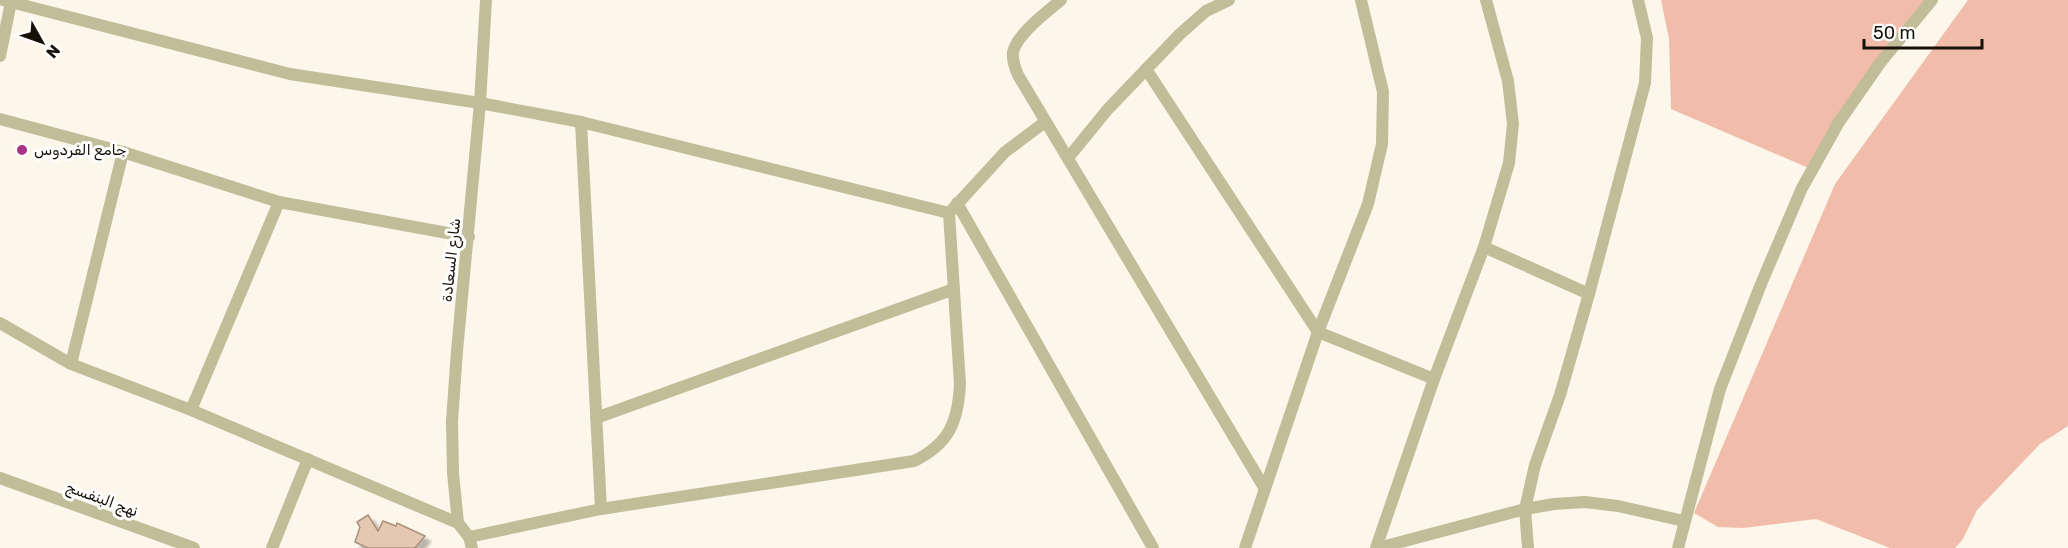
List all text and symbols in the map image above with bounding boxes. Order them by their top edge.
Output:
north arrow [12,12,72,72]
scale bar [1864,12,1982,50]
text: 50 m [1873,22,1916,44]
text: N [42,41,64,62]
place label: جامع الفردوس [34,141,126,161]
marker: جامع الفردوس [15,143,29,157]
street label: شارع السعادة [438,217,466,303]
street label: نهج البنفسج [63,478,141,522]

